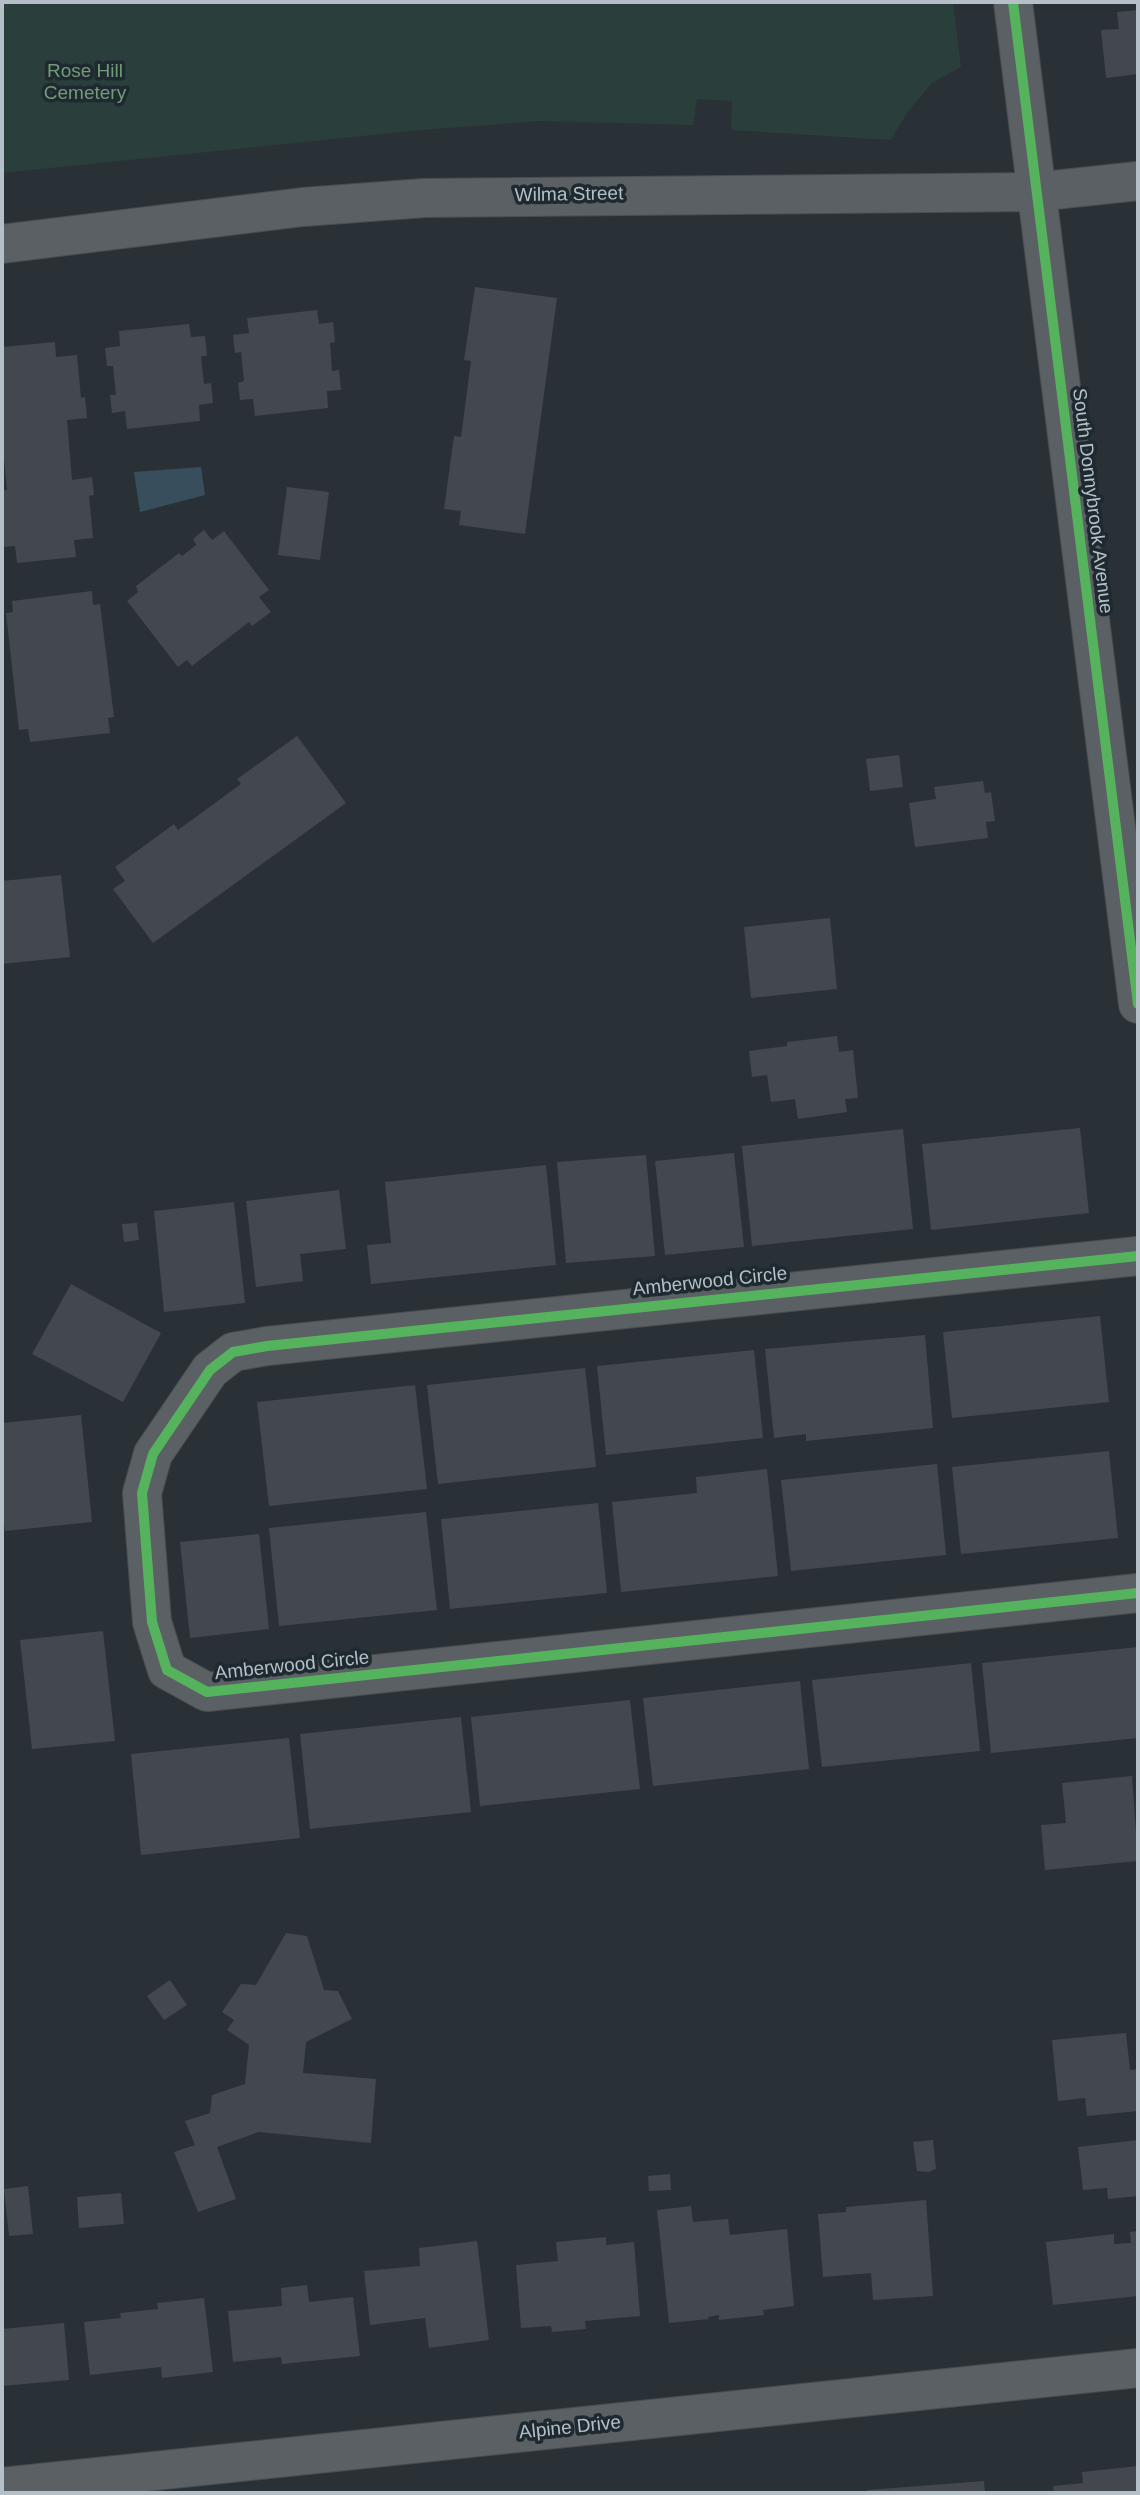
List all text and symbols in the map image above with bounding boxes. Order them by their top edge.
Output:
park label: Rose Hill Cemetery [44,61,126,105]
street label: Wilma Street [514,183,624,207]
street label: South Donnybrook Avenue [1067,387,1117,615]
street label: Amberwood Circle [632,1263,788,1301]
street label: Amberwood Circle [214,1647,370,1685]
street label: Alpine Drive [518,2411,622,2445]

